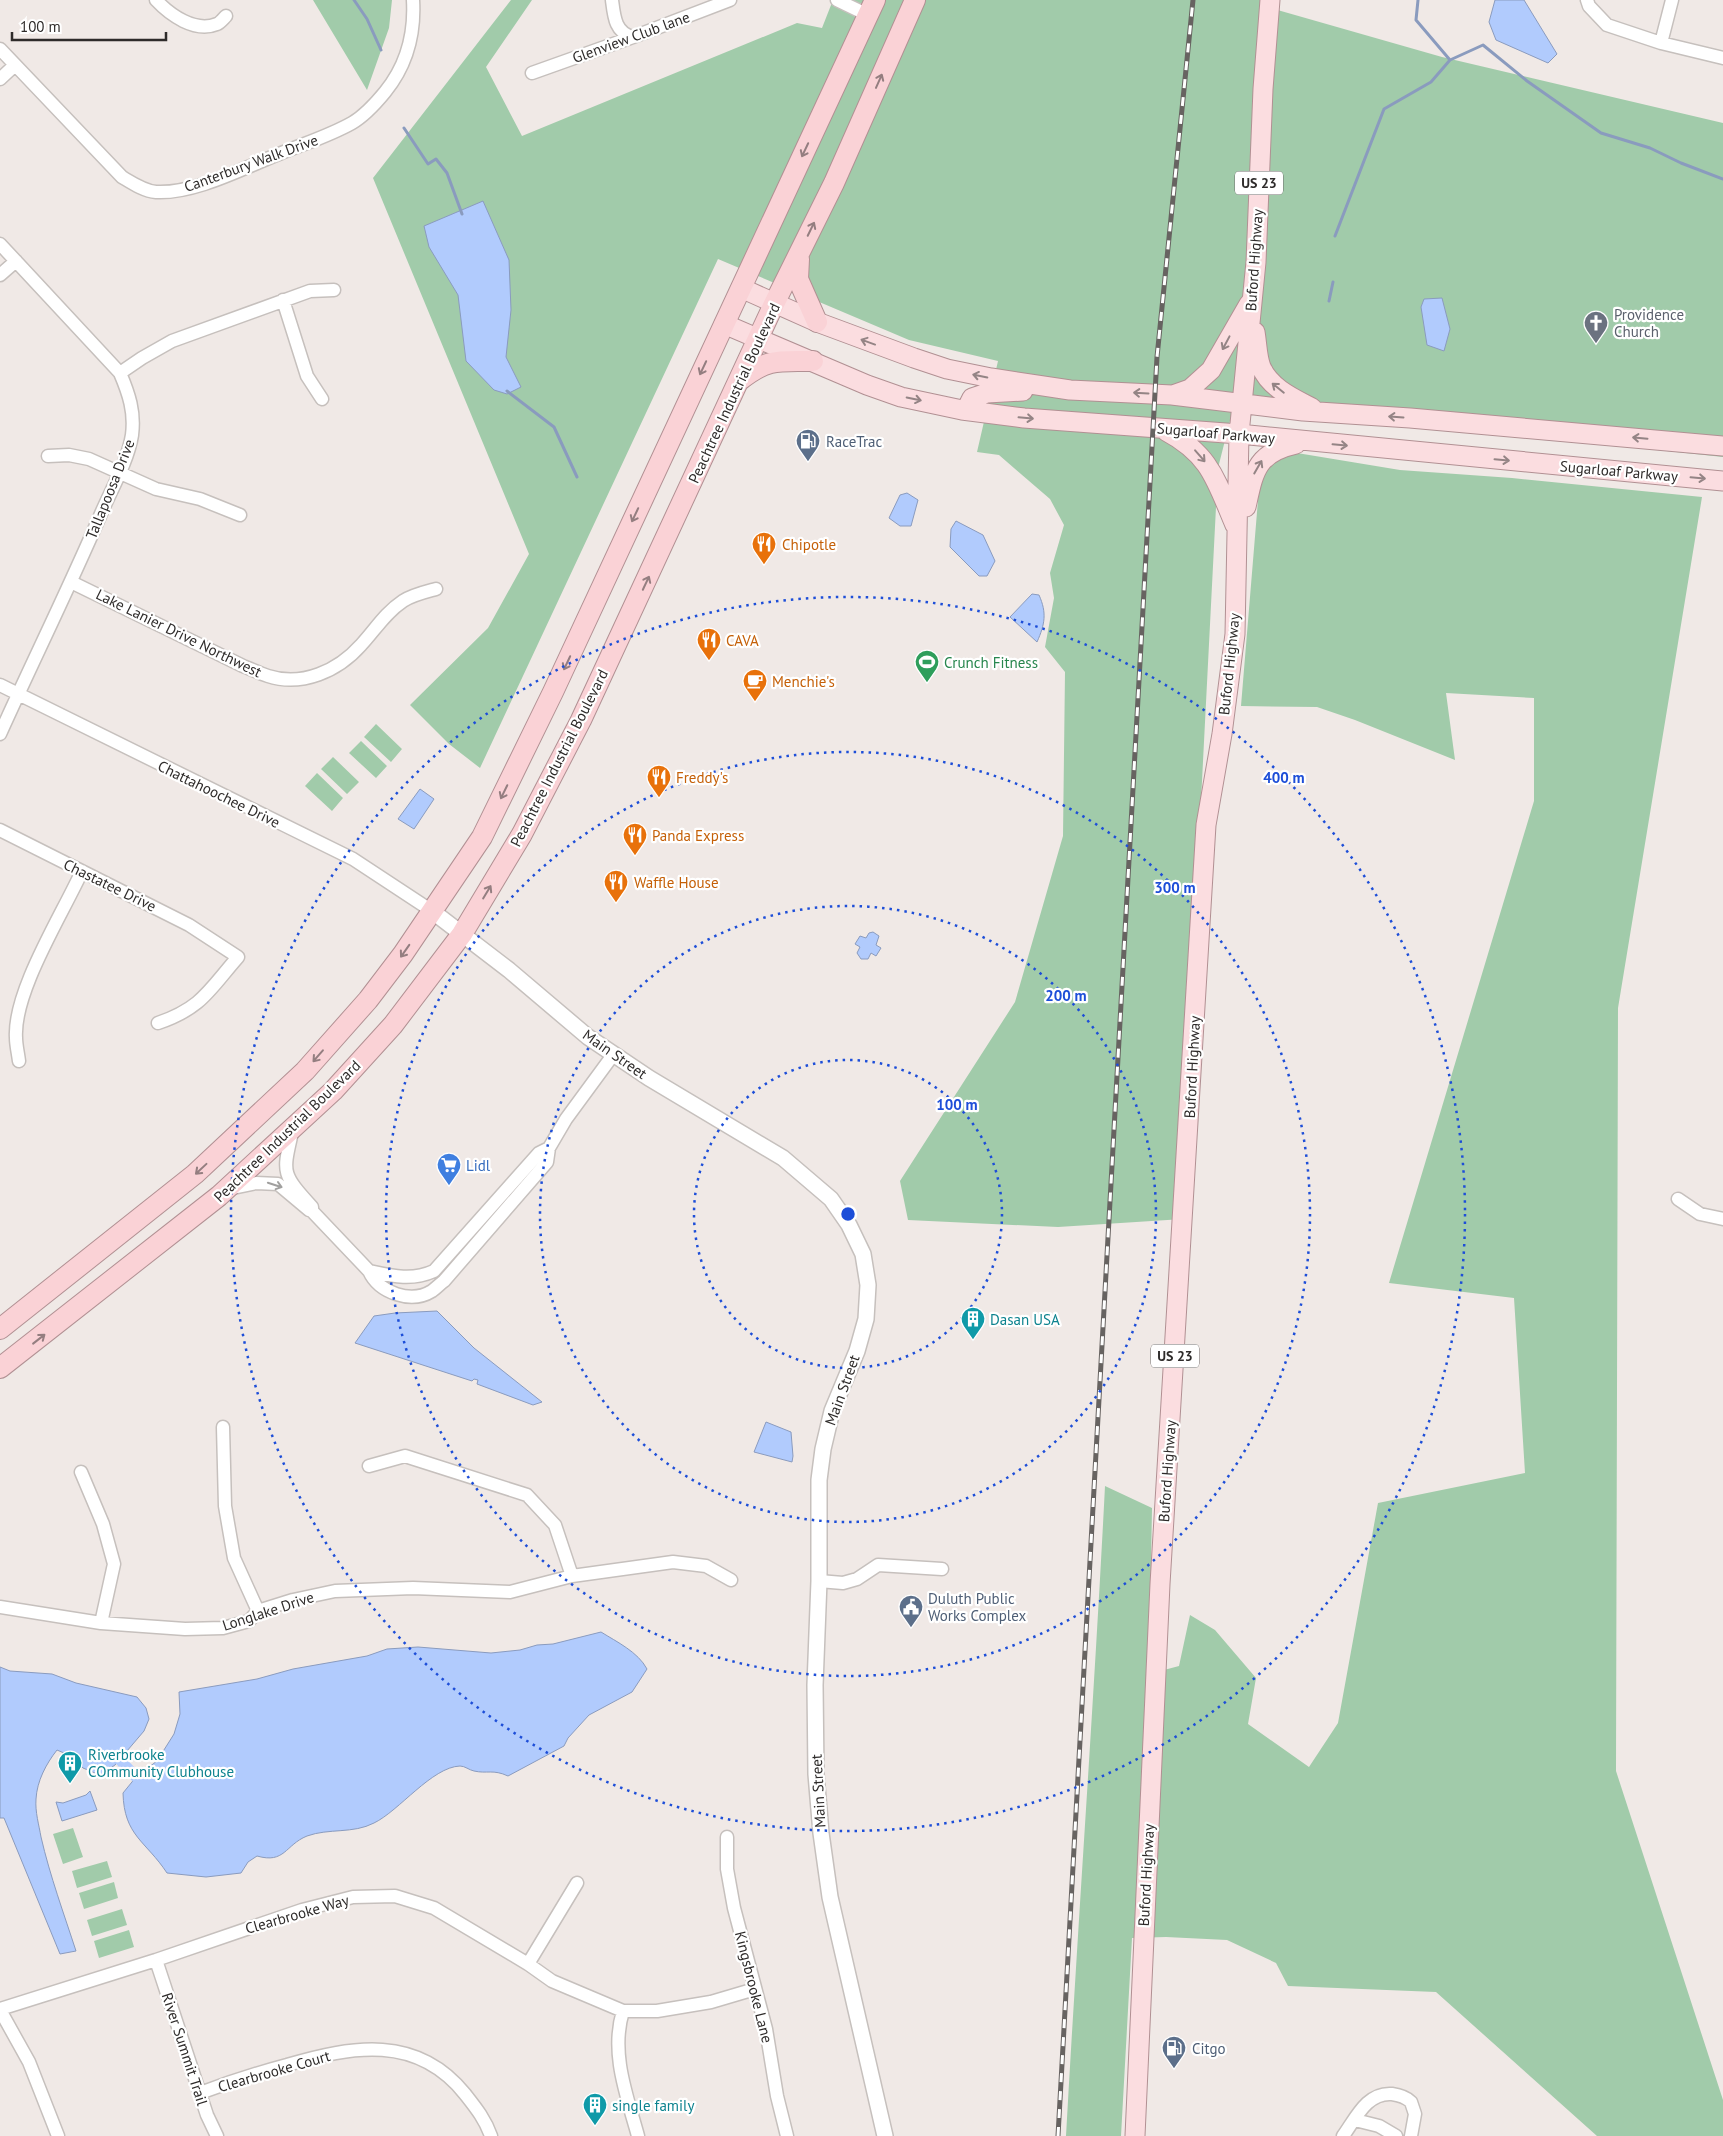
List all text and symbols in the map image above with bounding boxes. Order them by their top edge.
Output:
street label: Glenview Club lane [570,7,692,67]
scale bar [12,10,166,42]
text: 100 m [20,17,61,36]
one-way arrow [874,74,884,89]
street label: Canterbury Walk Drive [181,130,321,196]
one-way arrow [800,142,809,157]
road number: US 23 [1235,172,1283,194]
street label: Buford Highway [1241,208,1267,312]
one-way arrow [807,222,816,237]
street label: Peachtree Industrial Boulevard [684,300,784,486]
place label: Providence Church [1614,305,1684,341]
church icon: Providence Church [1583,310,1609,344]
one-way arrow [1221,335,1231,350]
one-way arrow [861,337,876,346]
one-way arrow [698,360,708,375]
one-way arrow [972,371,988,380]
one-way arrow [1272,382,1285,393]
one-way arrow [1133,389,1149,398]
one-way arrow [905,395,921,404]
one-way arrow [1388,412,1404,421]
one-way arrow [1018,413,1034,423]
street label: Sugarloaf Parkway [1156,418,1276,448]
fuel station icon: RaceTrac [795,428,821,462]
place label: RaceTrac [826,432,883,451]
one-way arrow [1632,433,1648,443]
street label: Tallapoosa Drive [81,436,139,542]
one-way arrow [1331,440,1347,450]
one-way arrow [1194,450,1205,463]
one-way arrow [1493,455,1509,465]
street label: Sugarloaf Parkway [1559,456,1679,486]
one-way arrow [1253,461,1263,475]
one-way arrow [1690,474,1706,483]
one-way arrow [630,507,639,522]
restaurant icon: Chipotle [751,531,777,565]
place label: Chipotle [782,535,836,554]
one-way arrow [641,576,651,591]
street label: Lake Lanier Drive Northwest [93,585,265,681]
street label: Buford Highway [1214,612,1244,716]
restaurant icon: CAVA [696,627,722,661]
place label: CAVA [726,631,759,650]
sports icon: Crunch Fitness [914,649,940,683]
place label: Crunch Fitness [944,653,1038,672]
one-way arrow [561,655,571,670]
street label: Peachtree Industrial Boulevard [506,666,612,850]
cafe icon: Menchie's [742,668,768,702]
place label: Menchie's [772,672,835,691]
street label: Chattahoochee Drive [155,756,283,832]
restaurant icon: Freddy's [646,764,672,798]
place label: Freddy's [676,768,728,787]
text: 400 m [1263,768,1305,787]
one-way arrow [499,784,508,799]
restaurant icon: Panda Express [622,822,648,856]
place label: Panda Express [652,826,744,845]
street label: Chastatee Drive [61,854,159,916]
restaurant icon: Waffle House [603,869,629,903]
place label: Waffle House [634,873,719,892]
text: 300 m [1154,878,1196,897]
one-way arrow [483,886,493,900]
one-way arrow [400,944,410,958]
text: 200 m [1045,986,1087,1005]
street label: Buford Highway [1180,1015,1204,1119]
street label: Main Street [579,1025,651,1083]
one-way arrow [312,1049,324,1062]
street label: Peachtree Industrial Boulevard [210,1056,364,1206]
text: 100 m [936,1095,978,1114]
supermarket icon: Lidl [436,1152,462,1186]
place label: Lidl [466,1156,491,1175]
one-way arrow [195,1163,208,1175]
one-way arrow [267,1181,283,1191]
centre of rings [839,1205,857,1223]
building icon: Dasan USA [960,1306,986,1340]
place label: Dasan USA [990,1310,1060,1329]
one-way arrow [32,1333,45,1344]
road number: US 23 [1151,1344,1199,1368]
street label: Main Street [820,1352,864,1428]
street label: Buford Highway [1154,1419,1180,1523]
street label: Longlake Drive [220,1587,316,1635]
place label: Duluth Public Works Complex [928,1589,1026,1625]
public building icon: Duluth Public Works Complex [898,1594,924,1628]
place label: Riverbrooke COmmunity Clubhouse [88,1745,234,1781]
building icon: Riverbrooke COmmunity Clubhouse [57,1750,83,1784]
street label: Main Street [807,1754,829,1828]
street label: Buford Highway [1134,1823,1158,1927]
street label: Clearbrooke Way [243,1890,351,1938]
street label: Kingsbrooke Lane [731,1929,777,2045]
street label: River Summit Trail [158,1990,212,2108]
fuel station icon: Citgo [1161,2035,1187,2069]
place label: Citgo [1192,2039,1226,2058]
street label: Clearbrooke Court [216,2046,332,2096]
building icon: single family [582,2092,608,2126]
place label: single family [612,2096,694,2115]

